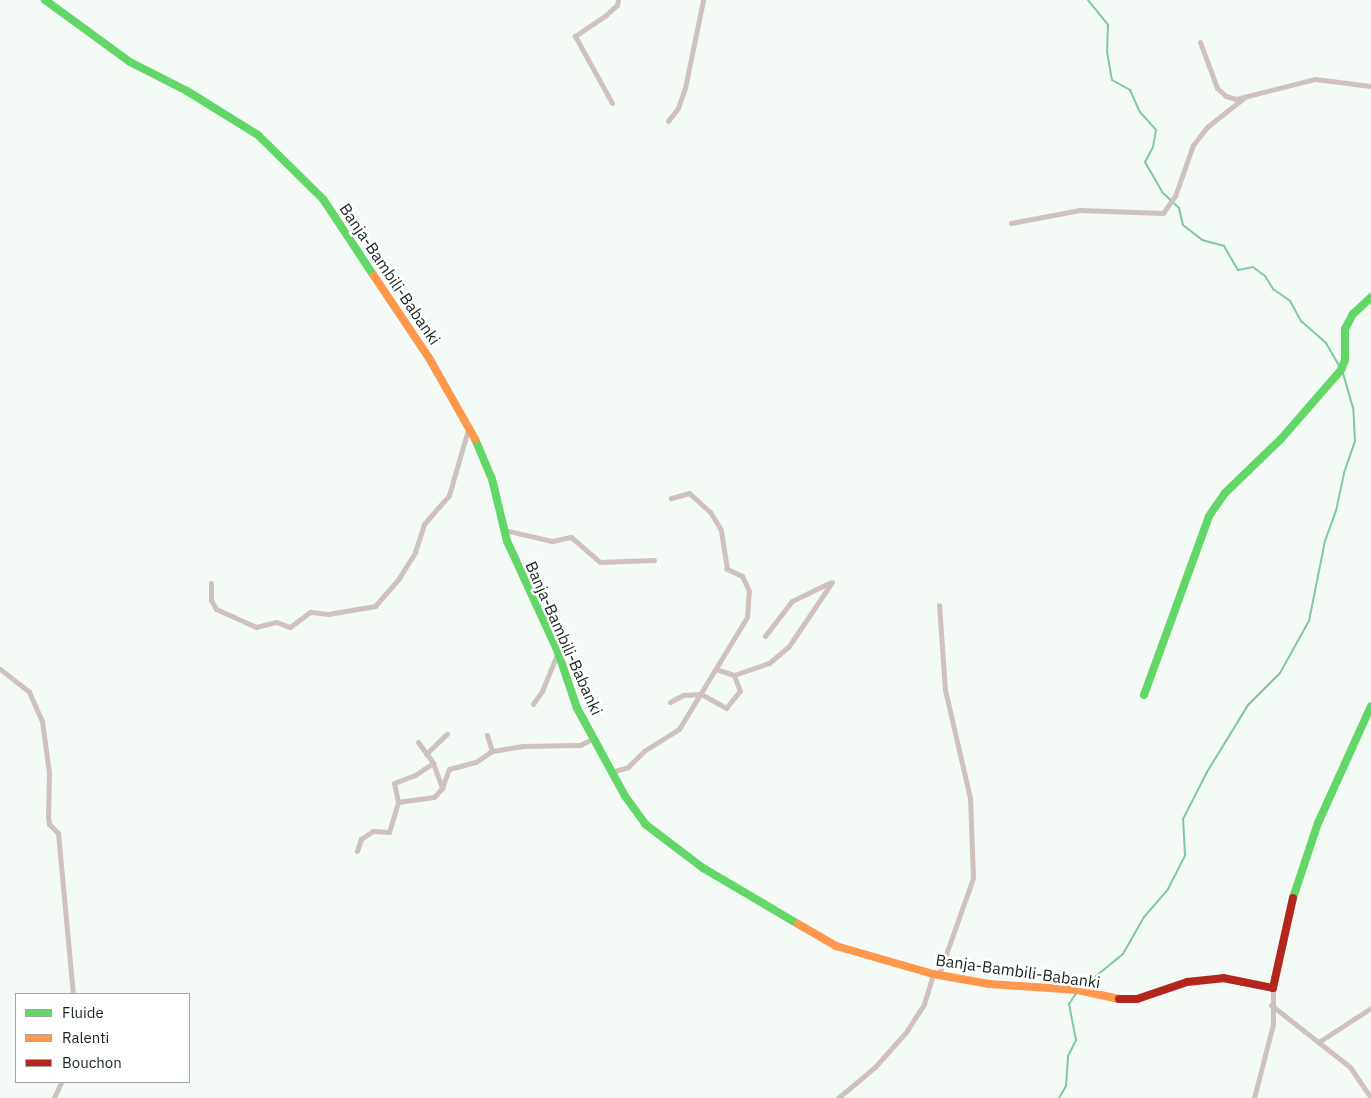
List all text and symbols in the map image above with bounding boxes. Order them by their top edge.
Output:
street label: Banja-Bambili-Babanki [336,200,444,348]
street label: Banja-Bambili-Babanki [521,558,607,718]
street label: Banja-Bambili-Babanki [934,950,1102,992]
legend [15,993,190,1083]
text: Fluide [62,1003,104,1022]
text: Ralenti [62,1028,109,1047]
text: Bouchon [62,1053,122,1072]

